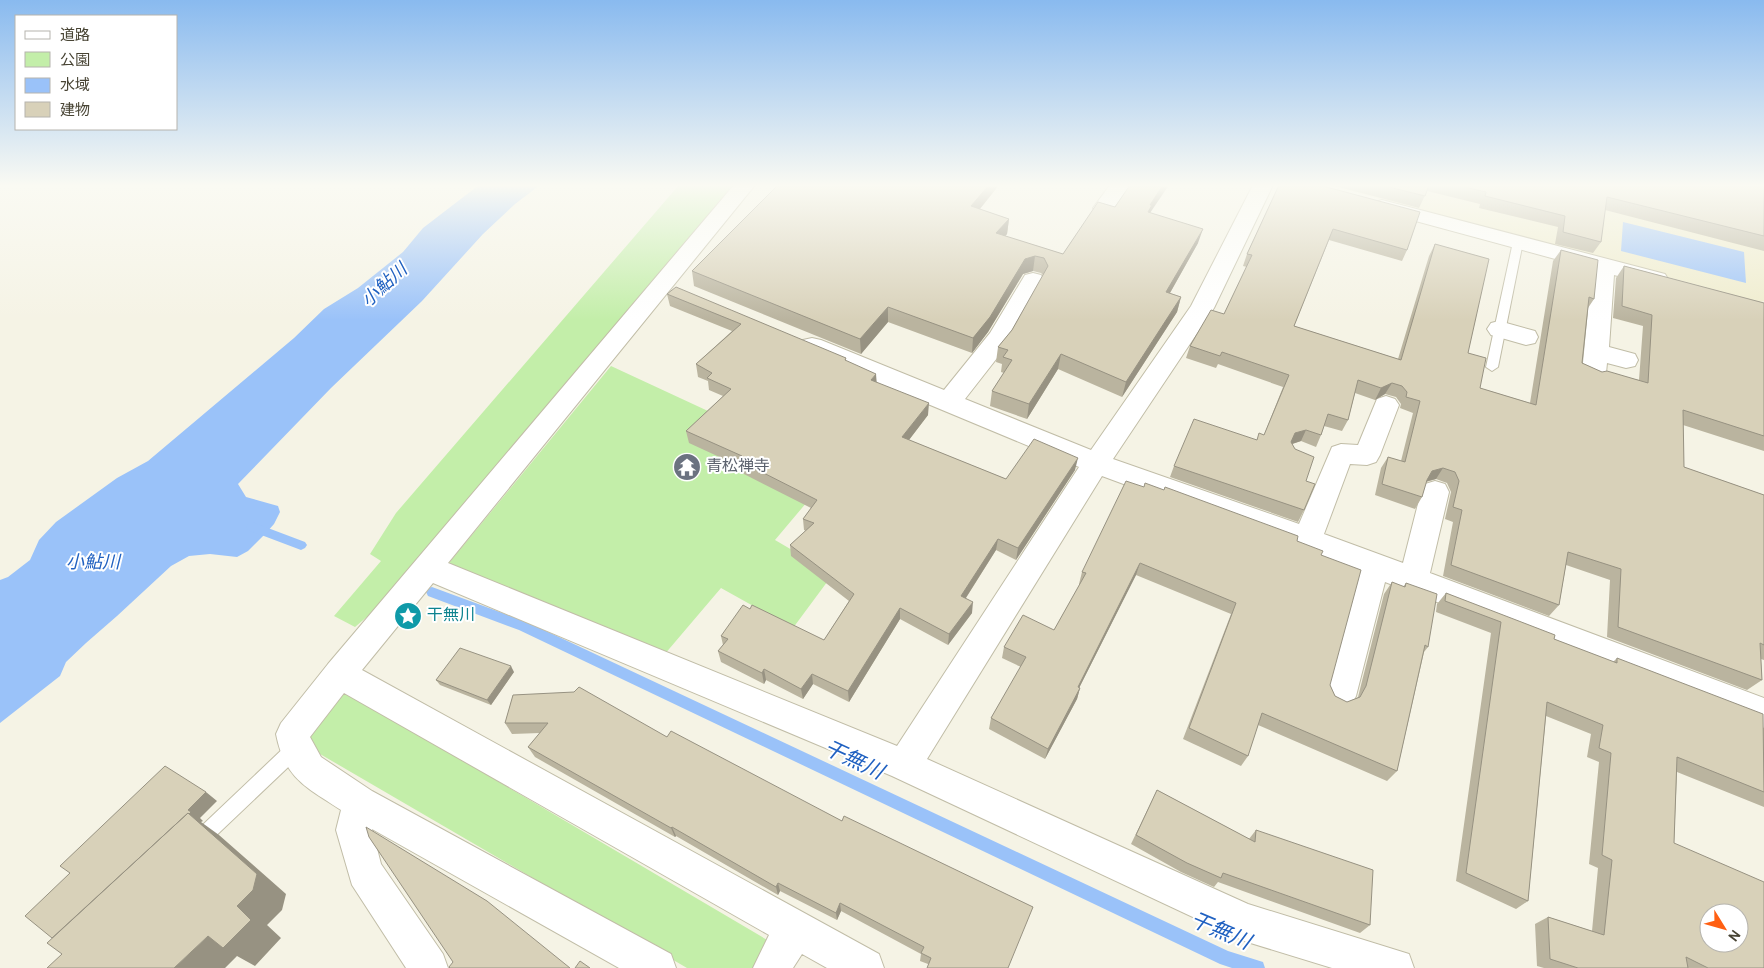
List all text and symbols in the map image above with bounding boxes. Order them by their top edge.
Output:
legend [15,15,178,130]
text: 道路 [60,27,90,46]
text: 公園 [60,52,90,71]
text: 水域 [60,77,90,96]
text: 建物 [60,102,90,121]
water label: 小鮎川 [357,258,414,313]
temple icon: 青松禅寺 [672,452,702,482]
place label: 青松禅寺 [706,457,770,477]
water label: 小鮎川 [66,552,122,575]
place icon: 干無川 [393,601,423,631]
place label: 干無川 [427,606,475,626]
water label: 干無川 [819,735,889,787]
north arrow [1699,903,1749,953]
water label: 干無川 [1186,907,1256,958]
text: N [1723,926,1743,944]

